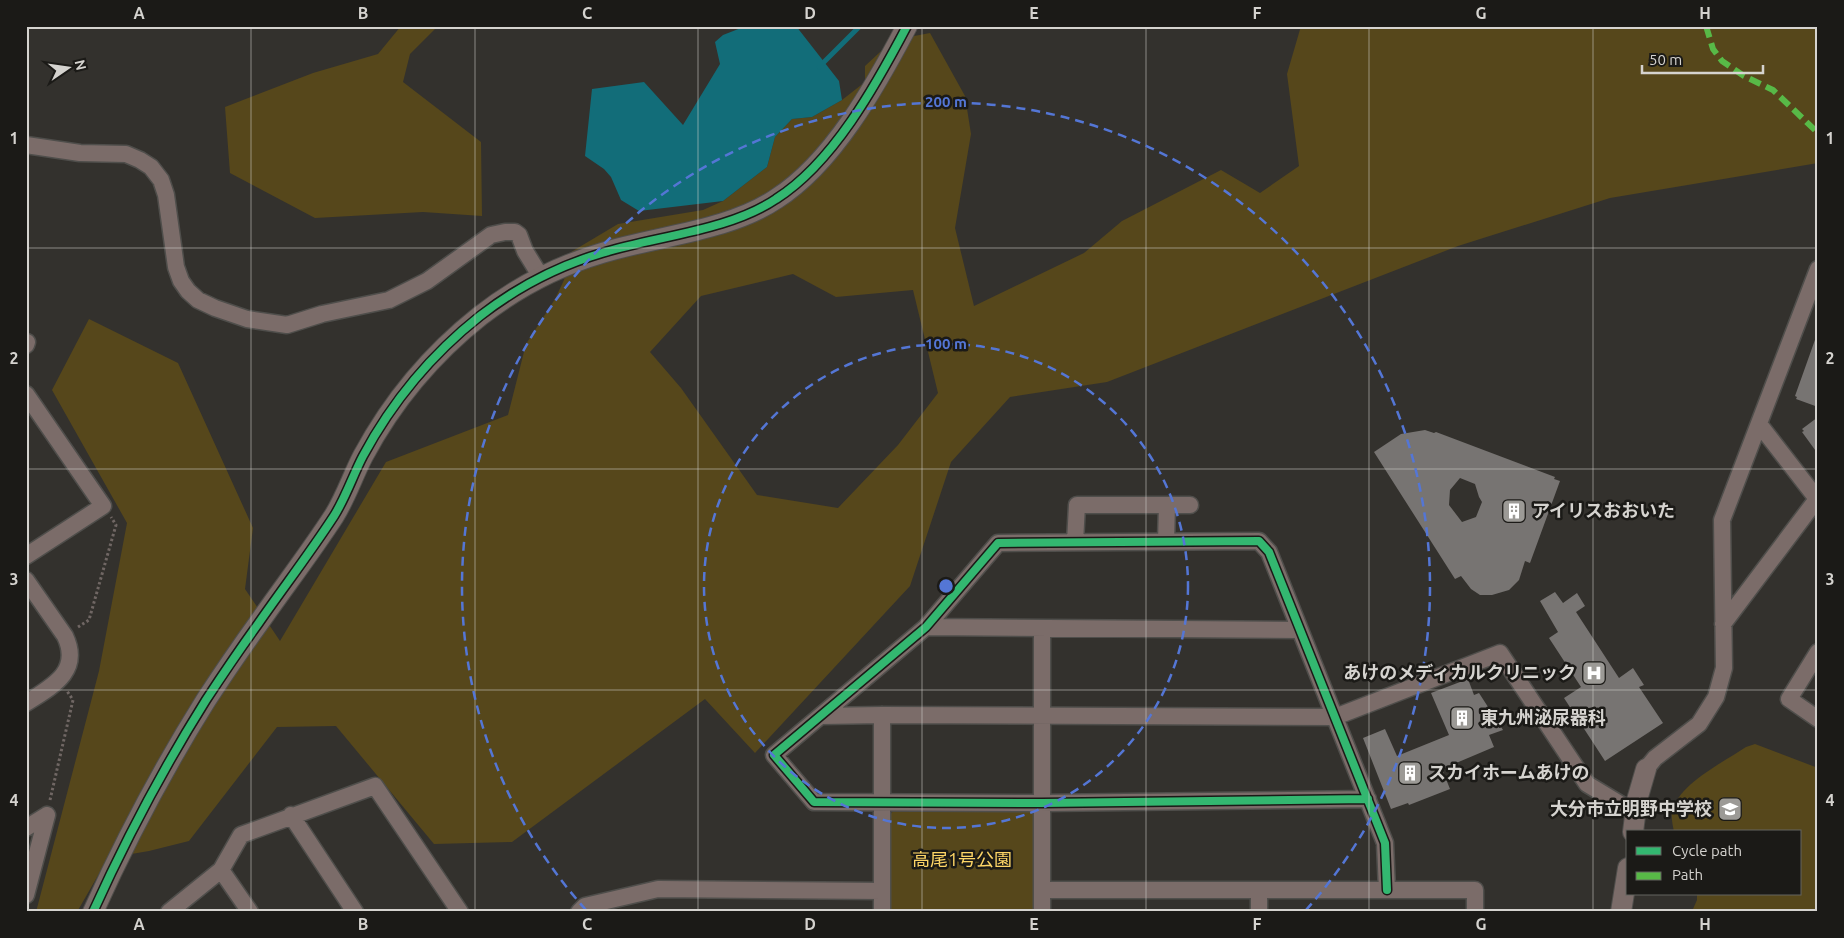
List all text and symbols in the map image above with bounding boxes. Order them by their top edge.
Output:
text: A [133,4,145,22]
text: B [358,4,368,22]
text: C [582,4,592,22]
text: D [804,4,816,22]
text: E [1029,4,1039,22]
text: F [1253,4,1262,22]
text: G [1475,4,1487,22]
text: H [1699,4,1711,22]
north arrow [42,42,92,92]
scale bar [1642,42,1763,74]
text: 50 m [1649,51,1682,68]
text: N [72,58,90,72]
text: 200 m [925,93,967,110]
text: 1 [9,129,19,147]
text: 1 [1825,129,1835,147]
text: 100 m [925,335,967,352]
text: 2 [9,349,19,367]
text: 2 [1825,349,1835,367]
building icon: アイリスおおいた [1501,498,1527,524]
place label: アイリスおおいた [1532,500,1675,520]
text: 3 [9,570,19,588]
text: 3 [1825,570,1835,588]
centre of rings [937,577,955,595]
hospital icon: あけのメディカルクリニック [1581,660,1607,686]
place label: あけのメディカルクリニック [1343,662,1576,682]
building icon: 東九州泌尿器科 [1449,705,1475,731]
place label: 東九州泌尿器科 [1480,707,1606,727]
building icon: スカイホームあけの [1397,760,1423,786]
place label: スカイホームあけの [1428,762,1589,782]
text: 4 [9,791,19,809]
text: 4 [1825,791,1835,809]
school or university icon: 大分市立明野中学校 [1717,796,1743,822]
place label: 大分市立明野中学校 [1550,798,1712,818]
legend [1626,830,1802,896]
text: Cycle path [1672,842,1742,859]
park label: 高尾1号公園 [912,849,1012,869]
text: Path [1672,866,1703,883]
text: A [133,915,145,933]
text: B [358,915,368,933]
text: C [582,915,592,933]
text: D [804,915,816,933]
text: E [1029,915,1039,933]
text: F [1253,915,1262,933]
text: G [1475,915,1487,933]
text: H [1699,915,1711,933]

